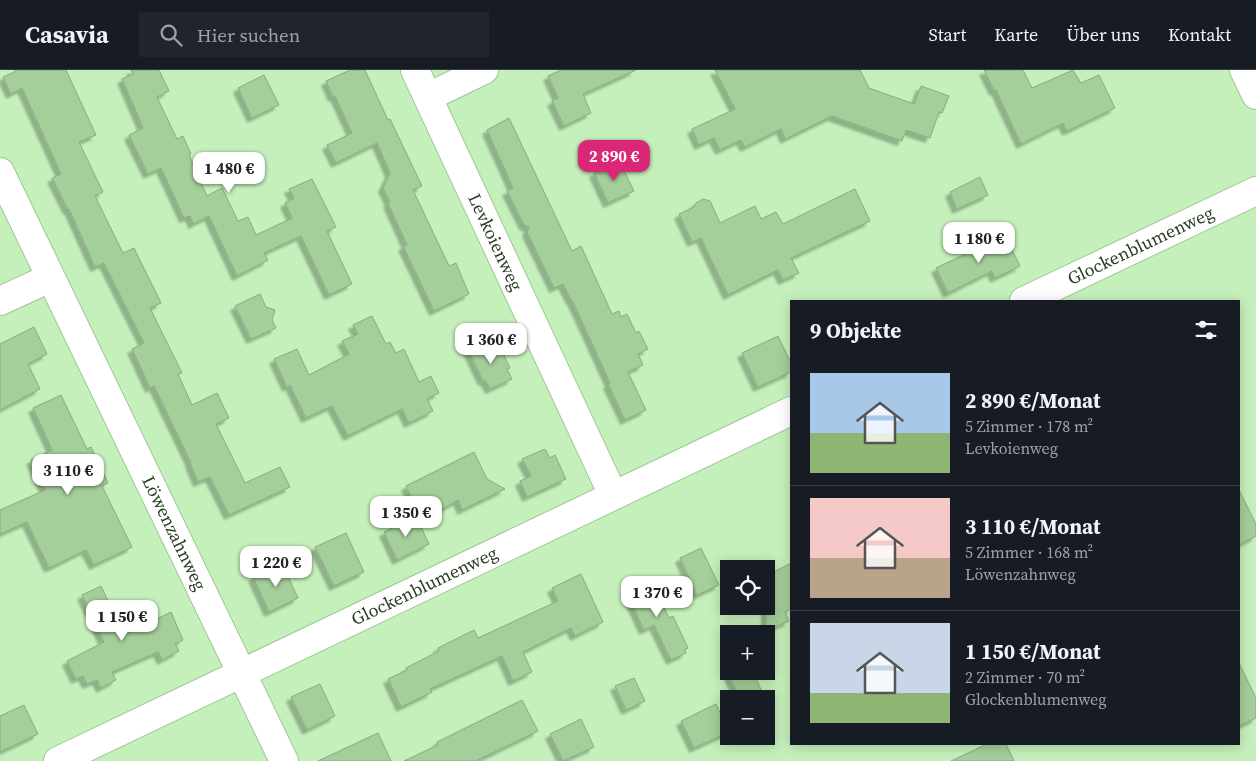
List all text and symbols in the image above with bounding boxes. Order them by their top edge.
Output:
search box [139,12,489,57]
text: Casavia [25,18,109,51]
icon: search [157,21,185,49]
text: Hier suchen [197,22,300,48]
text: Start [929,22,966,47]
text: Karte [994,22,1038,47]
text: Über uns [1066,22,1140,47]
text: Kontakt [1168,22,1231,47]
pin: 2 890 € [568,140,660,182]
text: 2 890 € [589,145,639,167]
pin: 1 480 € [183,152,275,194]
text: 1 480 € [204,157,254,179]
street label: Levkoienweg [462,189,529,295]
street label: Glockenblumenweg [1063,200,1218,291]
pin: 1 180 € [933,222,1025,264]
text: 1 180 € [954,227,1004,249]
text: 9 Objekte [810,316,901,345]
icon: filters [1192,316,1220,344]
pin: 1 360 € [445,322,537,365]
text: 1 360 € [466,328,516,350]
text: 2 890 €/Monat [965,386,1101,415]
icon: home [850,393,910,453]
text: 5 Zimmer · 178 m² [965,415,1093,437]
text: Levkoienweg [965,437,1058,459]
pin: 3 110 € [22,454,114,496]
text: 3 110 € [43,459,93,481]
street label: Löwenzahnweg [136,471,213,595]
pin: 1 350 € [360,496,452,538]
text: 1 350 € [381,501,431,523]
text: 3 110 €/Monat [965,512,1101,541]
icon: home [850,518,910,578]
street label: Glockenblumenweg [347,540,501,631]
text: 5 Zimmer · 168 m² [965,541,1093,563]
pin: 1 220 € [230,546,322,588]
text: 1 220 € [251,551,301,573]
map controls [720,560,775,745]
button: locate [720,560,775,615]
text: Löwenzahnweg [965,563,1076,585]
pin: 1 370 € [611,576,703,618]
text: 1 370 € [632,581,682,603]
pin: 1 150 € [76,600,168,642]
text: 1 150 € [97,605,147,627]
button: + [720,625,775,680]
text: 1 150 €/Monat [965,637,1101,666]
icon: home [850,643,910,703]
text: 2 Zimmer · 70 m² [965,666,1085,688]
text: Glockenblumenweg [965,688,1107,710]
button: − [720,690,775,745]

